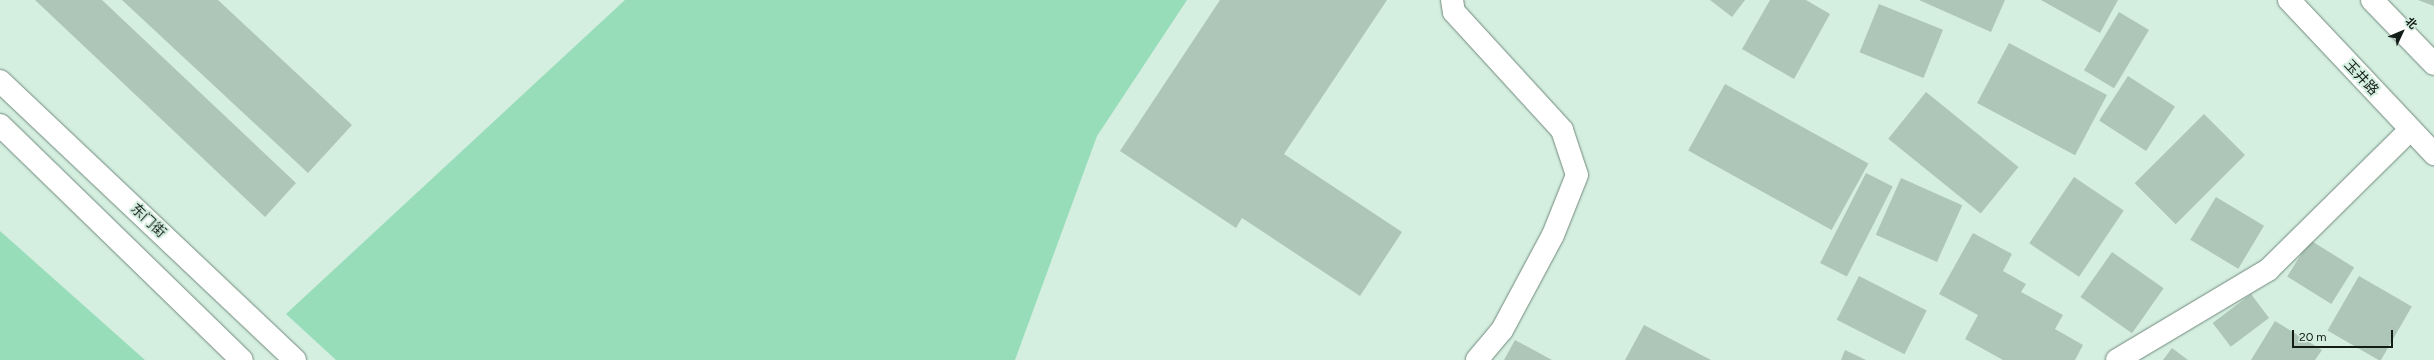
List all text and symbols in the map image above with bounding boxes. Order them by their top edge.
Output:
north arrow [2382,12,2422,52]
text: 北 [2402,15,2419,32]
street label: 玉井路 [2341,57,2381,99]
street label: 东门街 [127,201,169,241]
scale bar [2294,322,2395,348]
text: 20 m [2299,330,2327,344]

